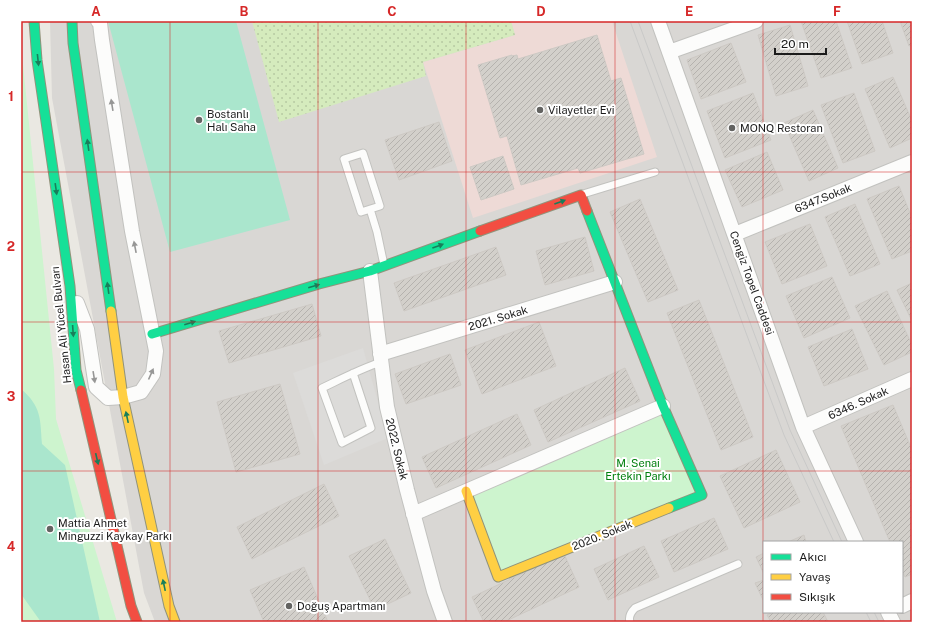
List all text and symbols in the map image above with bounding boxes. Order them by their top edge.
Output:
text: A [91,4,101,19]
text: B [240,4,249,19]
text: C [387,4,397,19]
text: D [536,4,546,19]
text: E [685,4,693,19]
text: F [833,4,841,19]
scale bar [775,30,826,56]
text: 20 m [781,37,809,51]
one-way arrow [34,54,41,66]
text: 1 [8,89,14,104]
one-way arrow [109,99,115,111]
place label: Vilayetler Evi [548,104,615,116]
marker: Vilayetler Evi [535,105,545,115]
place label: Bostanlı Halı Saha [207,108,256,133]
marker: Bostanlı Halı Saha [194,115,204,125]
place label: MONQ Restoran [740,122,823,134]
marker: MONQ Restoran [727,123,737,133]
one-way arrow [85,139,91,152]
street label: 6347.Sokak [793,181,853,215]
one-way arrow [53,182,59,195]
one-way arrow [555,199,567,205]
street label: Cengiz Topel Caddesi [728,229,776,337]
text: 2 [7,239,15,254]
one-way arrow [132,241,138,254]
one-way arrow [432,243,444,249]
street label: Hasan Ali Yücel Bulvarı [49,266,73,384]
one-way arrow [105,282,111,294]
one-way arrow [308,283,320,289]
street label: 2021. Sokak [467,303,529,333]
one-way arrow [184,320,196,326]
one-way arrow [70,325,77,337]
one-way arrow [149,368,155,380]
one-way arrow [91,371,97,383]
street label: 6346. Sokak [826,384,890,422]
text: 3 [7,389,16,404]
one-way arrow [124,410,130,423]
street label: 2022. Sokak [384,417,410,481]
one-way arrow [94,453,100,465]
park label: M. Senai Ertekin Parkı [605,457,671,482]
place label: Mattia Ahmet Minguzzi Kaykay Parkı [58,517,172,542]
street label: 2020. Sokak [570,518,634,552]
marker: Mattia Ahmet Minguzzi Kaykay Parkı [45,524,55,534]
text: 4 [7,539,16,554]
legend [763,541,903,613]
text: Akıcı [799,550,827,564]
text: Yavaş [799,570,831,584]
one-way arrow [161,578,167,591]
text: Sıkışık [799,590,836,604]
place label: Doğuş Apartmanı [297,600,385,613]
marker: Doğuş Apartmanı [284,601,294,611]

